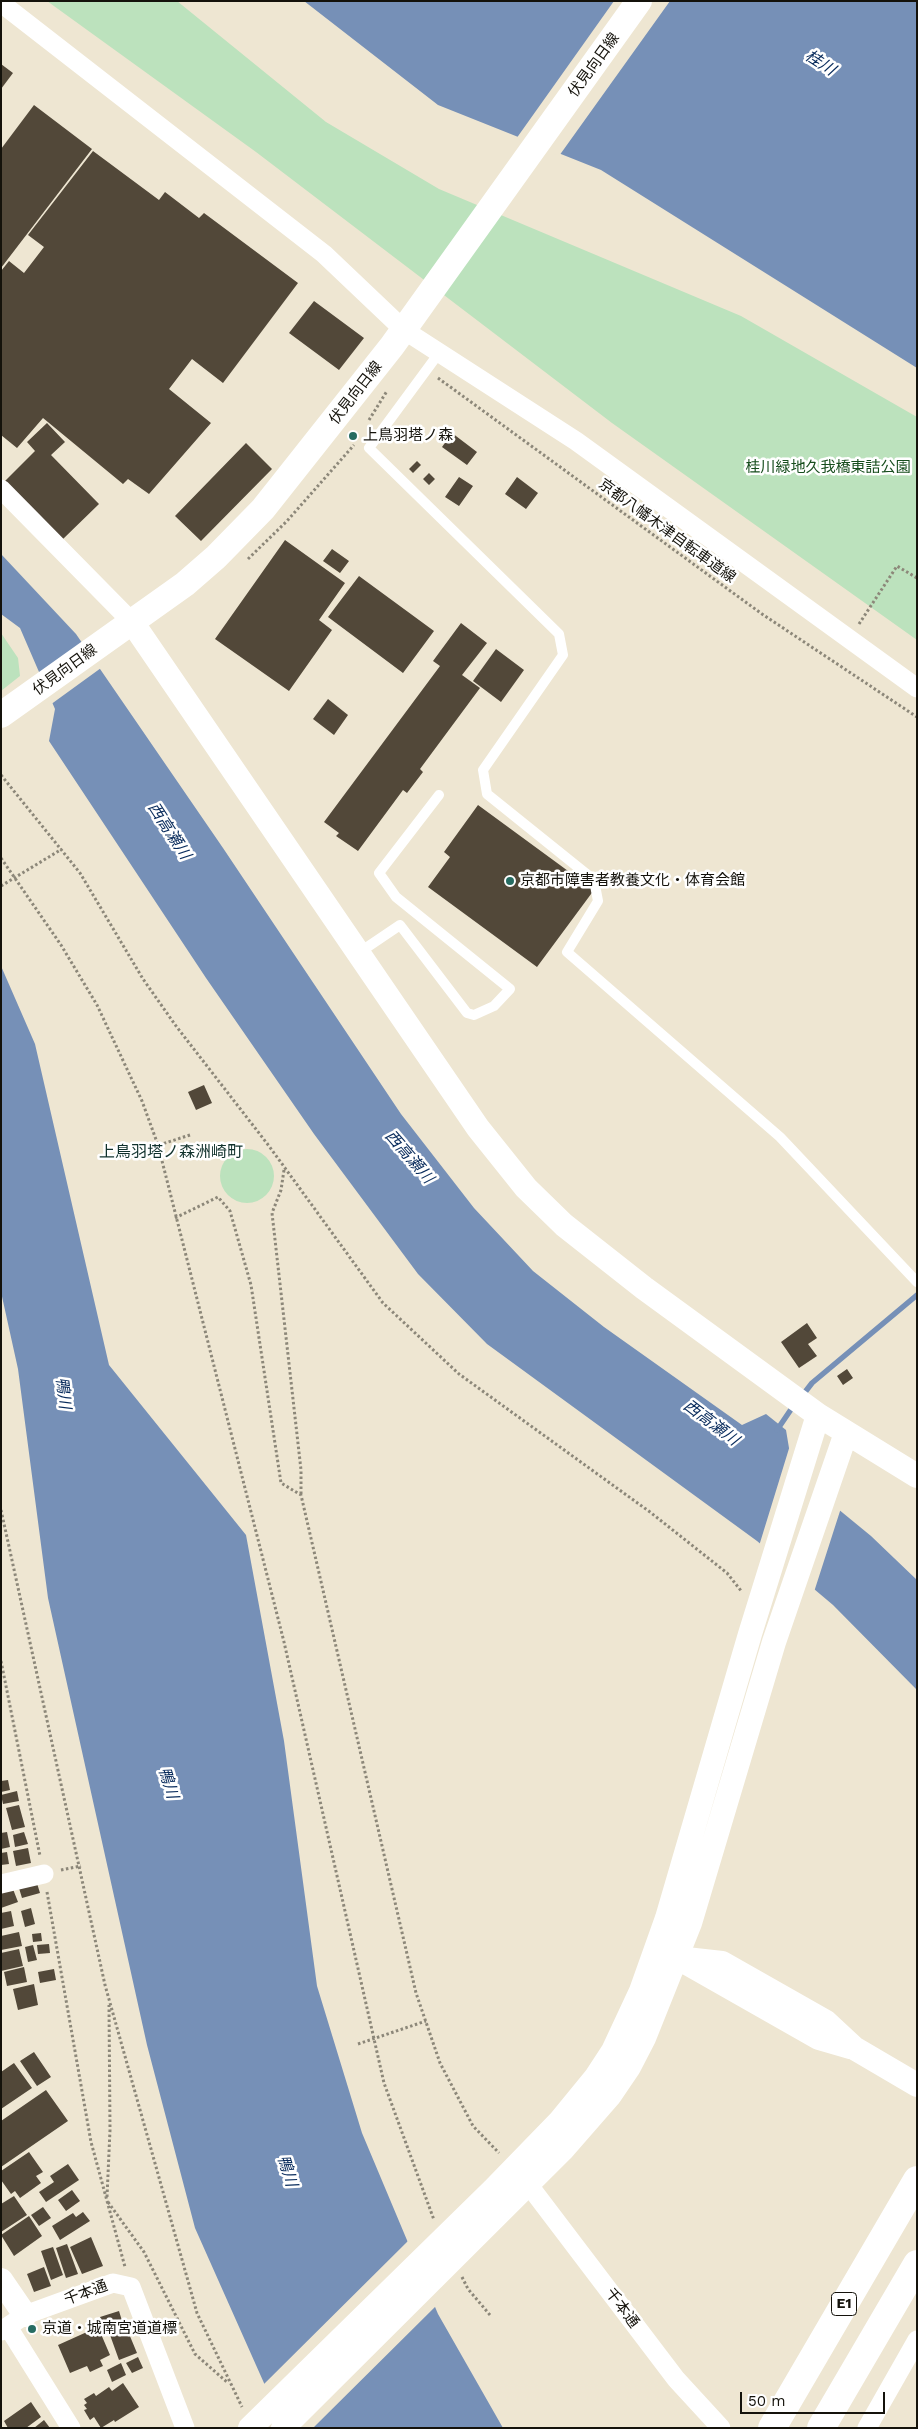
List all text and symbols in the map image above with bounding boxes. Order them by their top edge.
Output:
street label: 伏見向日線 [565,29,623,101]
water label: 桂川 [801,46,839,80]
street label: 伏見向日線 [326,358,386,428]
place label: 上鳥羽塔ノ森 [363,427,453,445]
marker: 上鳥羽塔ノ森 [347,430,359,442]
park label: 桂川緑地久我橋東詰公園 [746,459,910,477]
street label: 京都八幡木津自転車道線 [595,475,739,587]
street label: 伏見向日線 [29,641,101,699]
water label: 西高瀬川 [144,799,194,863]
place label: 京都市障害者教養文化・体育会館 [520,872,745,890]
marker: 京都市障害者教養文化・体育会館 [504,875,516,887]
water label: 西高瀬川 [381,1127,437,1187]
district label: 上鳥羽塔ノ森洲崎町 [99,1142,243,1162]
water label: 鴨川 [52,1376,74,1410]
water label: 西高瀬川 [680,1396,742,1450]
water label: 鴨川 [154,1765,182,1801]
water label: 鴨川 [273,2153,301,2189]
street label: 千本通 [62,2277,110,2309]
street label: 千本通 [601,2285,643,2331]
road number: E1 [832,2292,856,2316]
place label: 京道・城南宮道道標 [42,2320,177,2338]
marker: 京道・城南宮道道標 [26,2323,38,2335]
scale bar [743,2382,888,2414]
text: 50 m [748,2392,785,2410]

